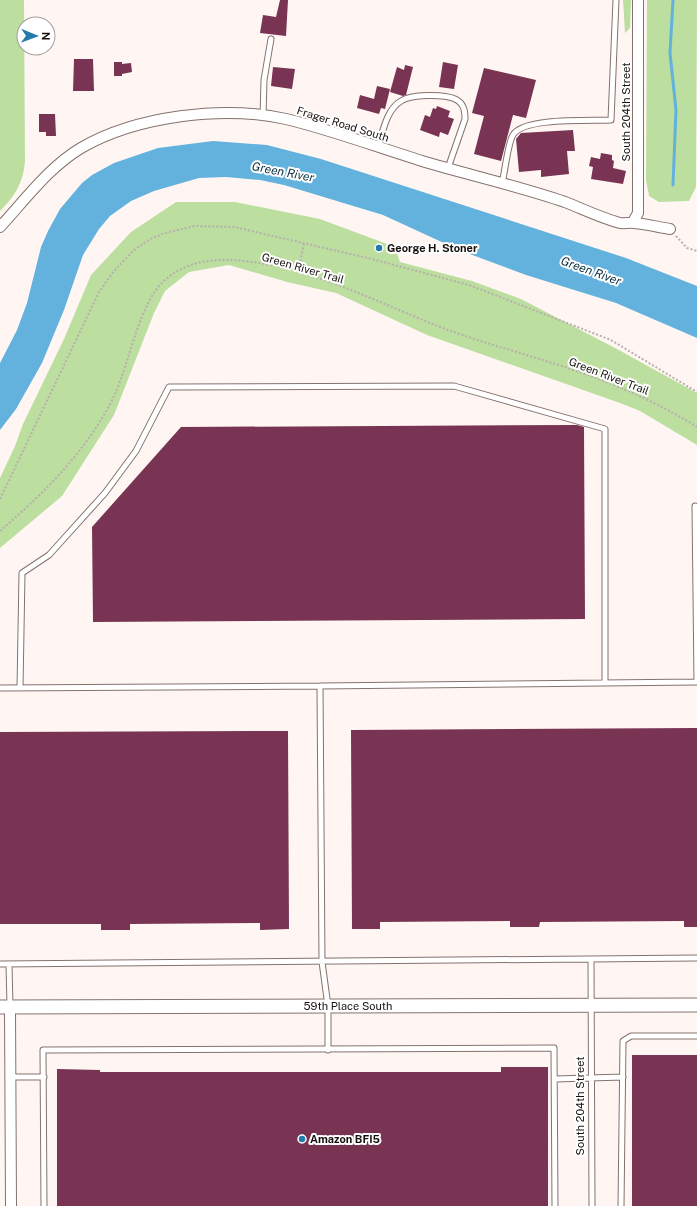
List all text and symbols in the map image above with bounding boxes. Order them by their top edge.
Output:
north arrow [16,16,56,56]
text: N [40,32,52,41]
street label: South 204th Street [620,63,632,161]
street label: Frager Road South [295,104,391,144]
water label: Green River [251,159,316,185]
place label: George H. Stoner [387,242,478,254]
marker: George H. Stoner [374,243,384,253]
street label: Green River Trail [261,251,345,285]
water label: Green River [559,254,623,289]
street label: Green River Trail [567,355,651,397]
street label: 59th Place South [304,1000,392,1012]
street label: South 204th Street [574,1057,586,1155]
place label: Amazon BFI5 [310,1133,380,1145]
marker: Amazon BFI5 [297,1134,307,1144]

